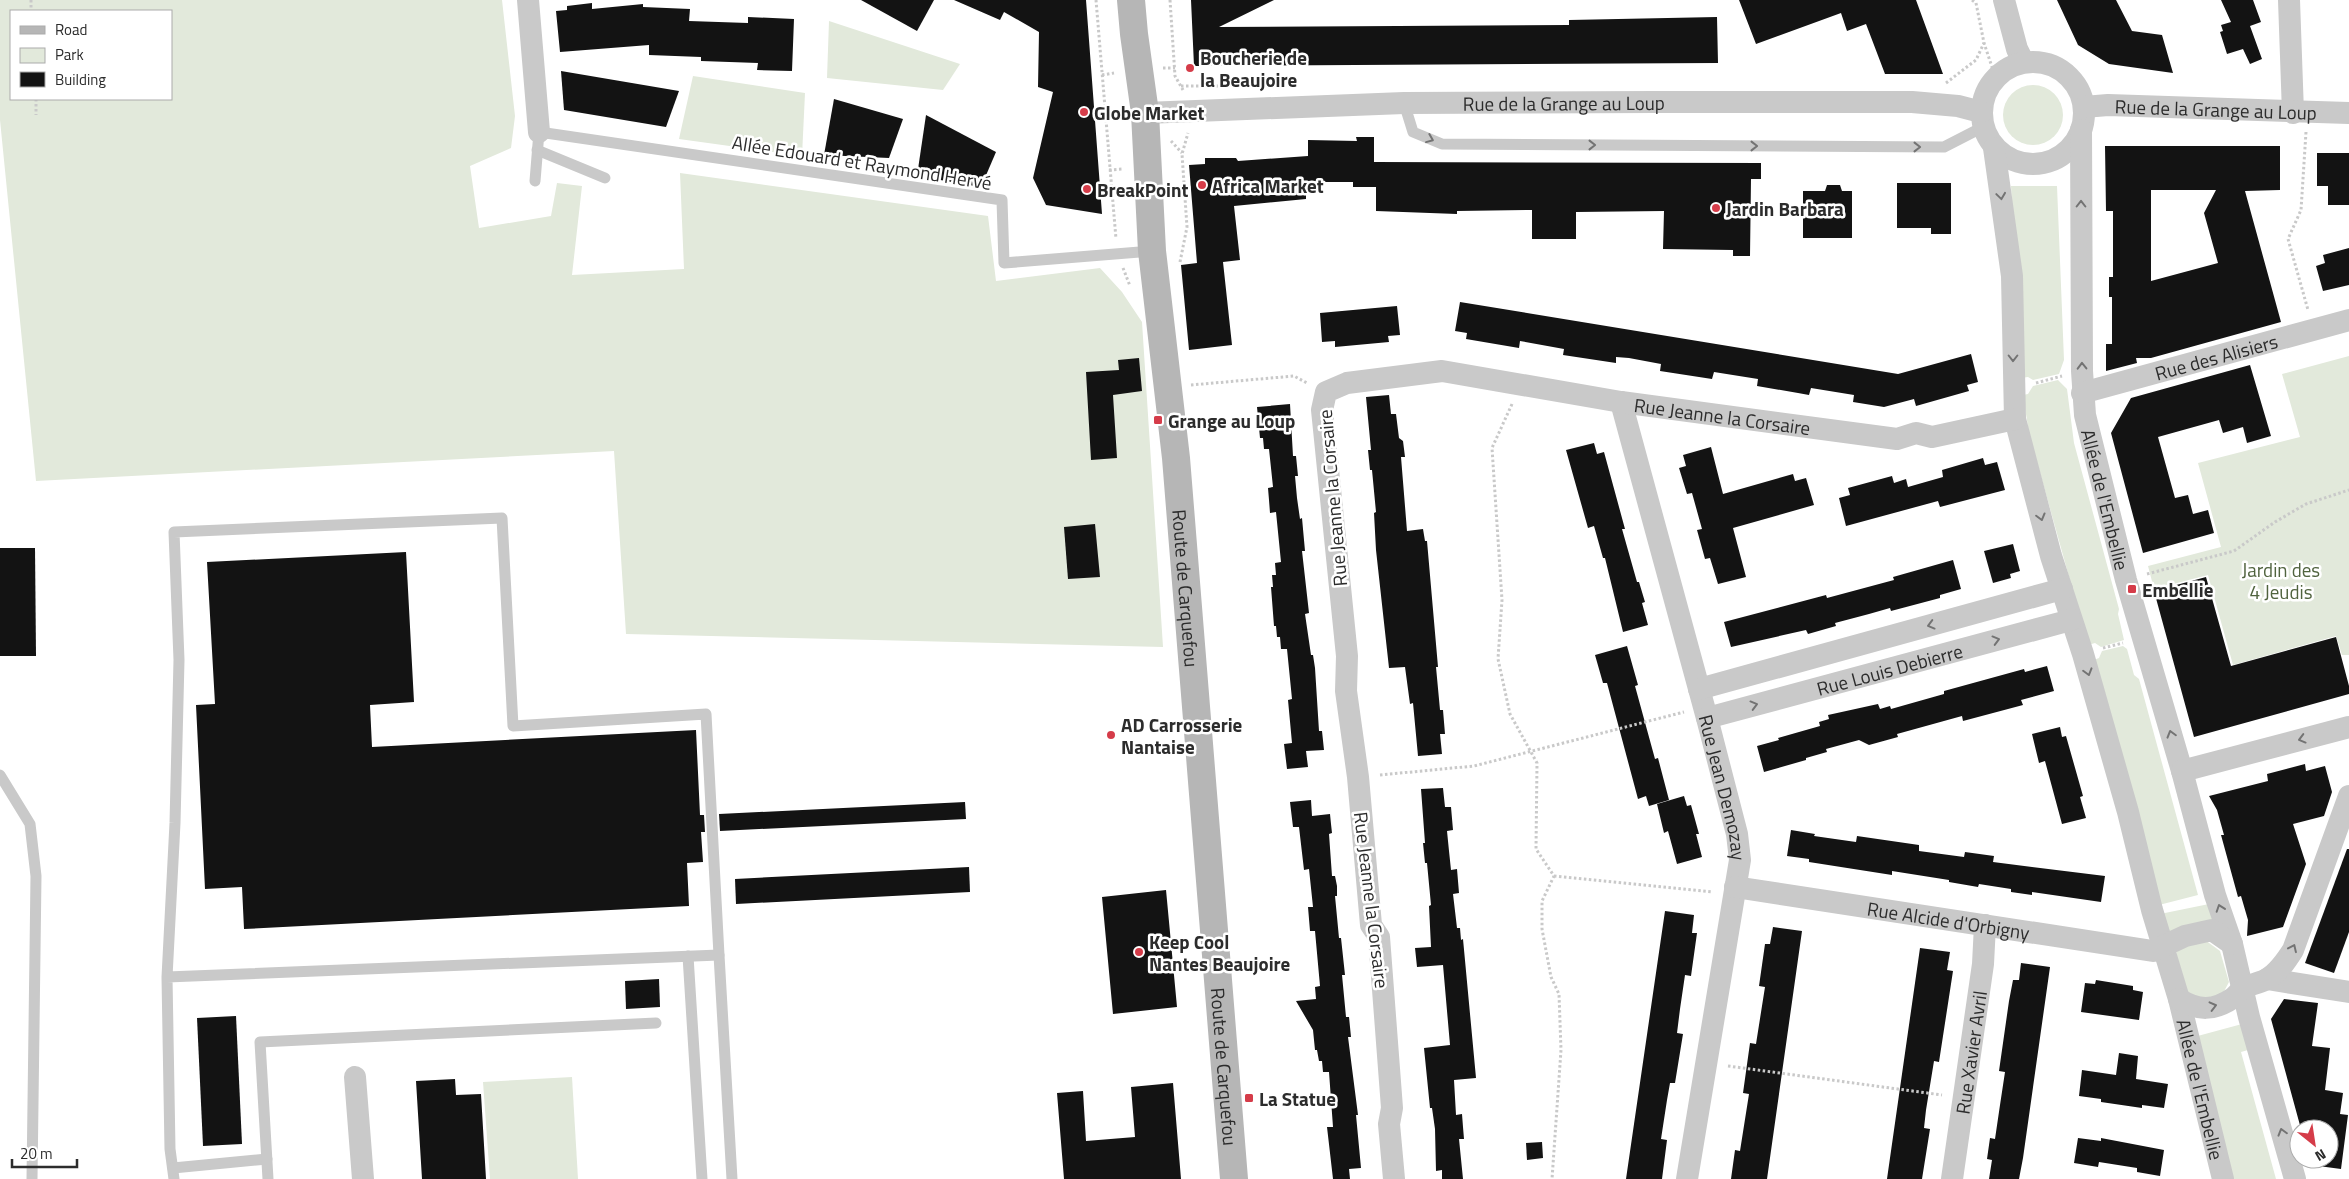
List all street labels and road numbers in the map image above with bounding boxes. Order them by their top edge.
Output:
street label: Rue de la Grange au Loup [1463,88,1665,117]
street label: Rue de la Grange au Loup [2114,91,2317,126]
street label: Allée Edouard et Raymond Hervé [730,127,994,197]
street label: Rue des Alisiers [2151,326,2281,387]
street label: Rue Jeanne la Corsaire [1632,389,1812,442]
street label: Rue Jeanne la Corsaire [1310,408,1354,588]
street label: Allée de l'Embellie [2074,426,2137,573]
street label: Route de Carquefou [1166,508,1207,668]
street label: Rue Louis Debierre [1813,635,1966,702]
street label: Rue Jean Demozay [1692,711,1754,862]
street label: Rue Jeanne la Corsaire [1347,810,1397,990]
street label: Rue Alcide d'Orbigny [1865,893,2032,946]
street label: Route de Carquefou [1204,987,1246,1147]
street label: Rue Xavier Avril [1947,989,1994,1116]
street label: Allée de l'Embellie [2170,1016,2232,1163]

